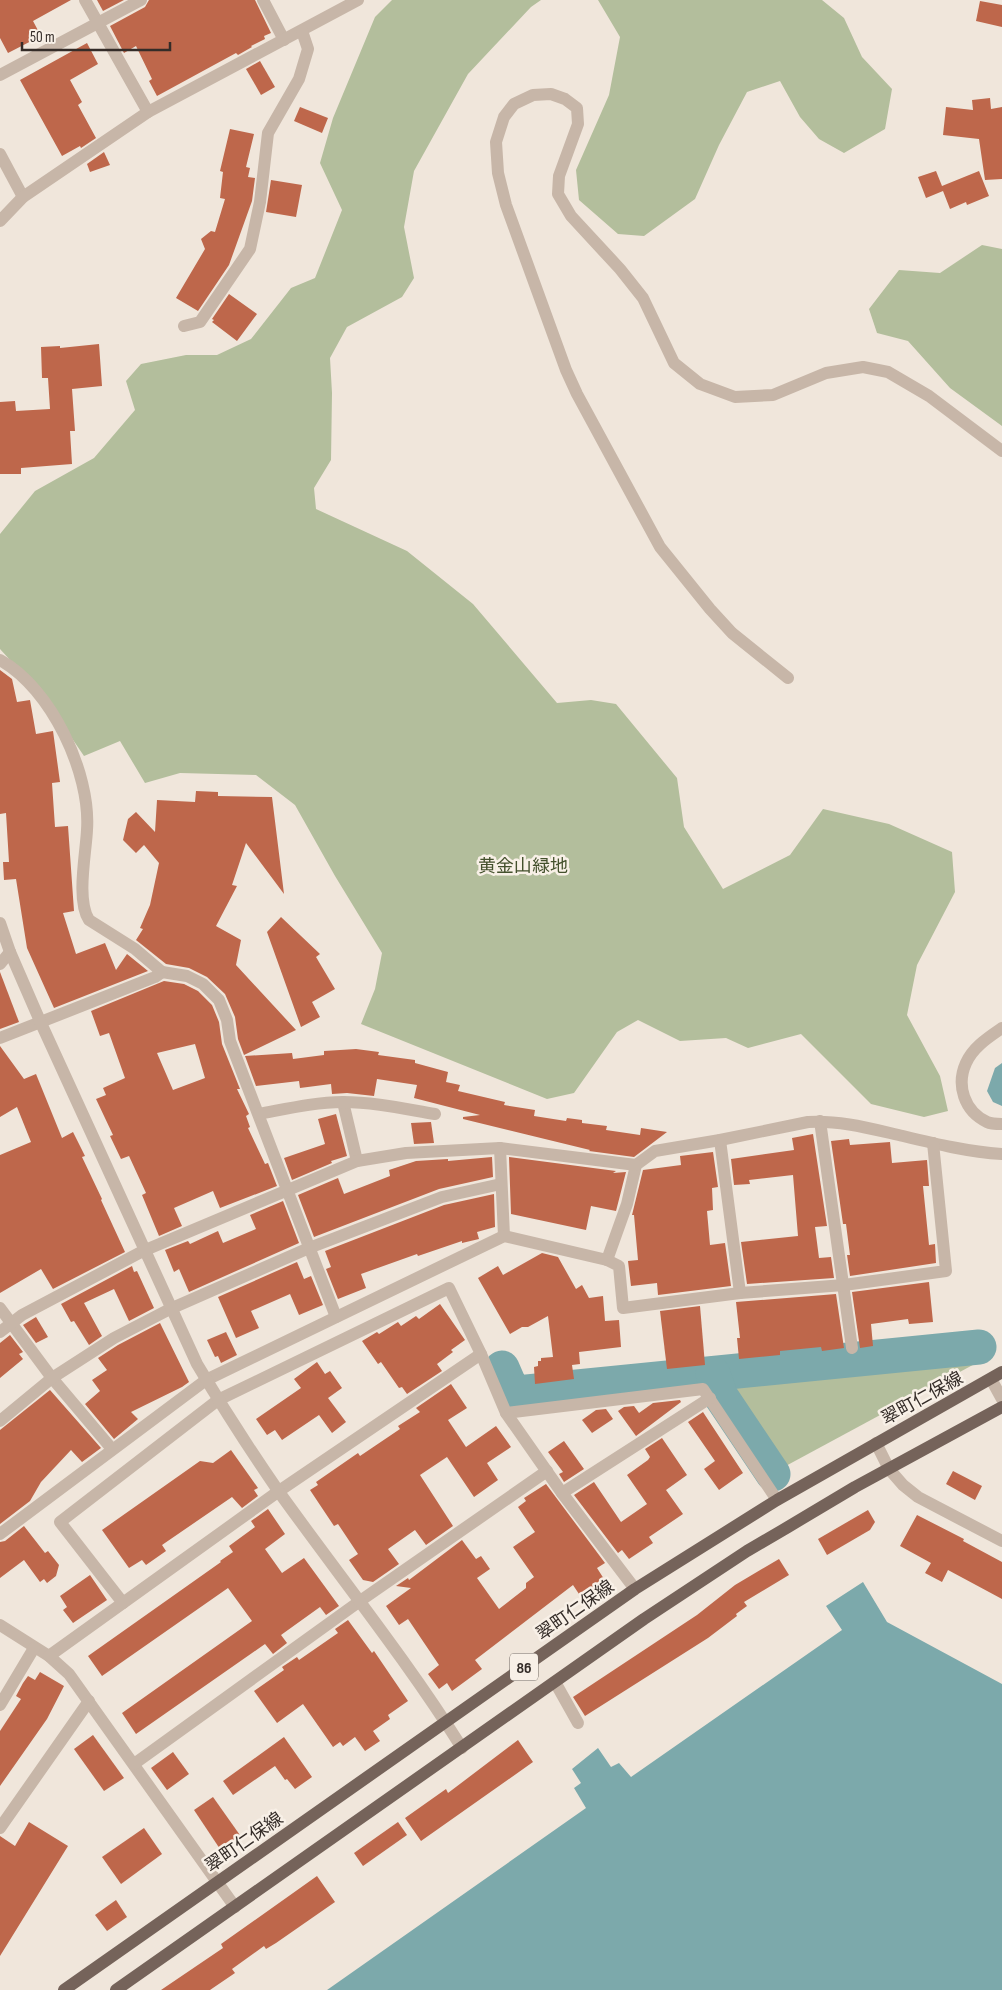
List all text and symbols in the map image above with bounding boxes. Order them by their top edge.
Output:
scale bar [22,20,170,52]
text: 50 m [30,28,55,47]
park label: 黄金山緑地 [478,856,568,877]
street label: 翠町仁保線 [878,1367,967,1429]
street label: 翠町仁保線 [532,1576,618,1645]
road number: 86 [510,1654,538,1680]
street label: 翠町仁保線 [201,1808,287,1877]

